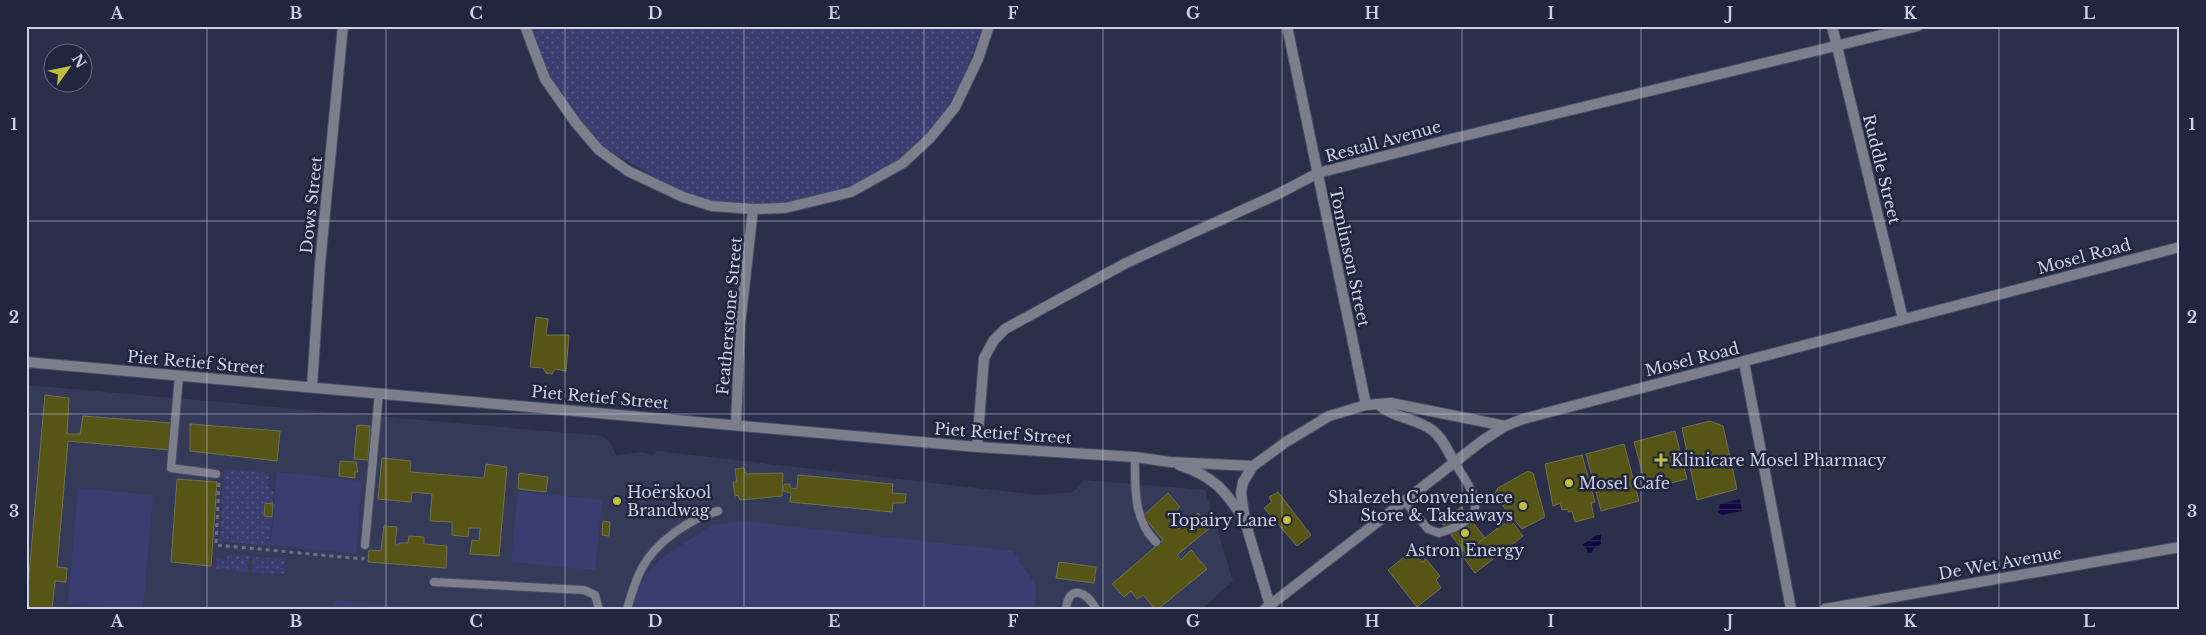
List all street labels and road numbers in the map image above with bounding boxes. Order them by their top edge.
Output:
street label: Ruddle Street [1859,112,1905,226]
street label: Restall Avenue [1323,116,1443,166]
street label: Dows Street [296,155,326,255]
street label: Tomlinson Street [1325,186,1375,328]
street label: Mosel Road [2035,234,2133,278]
street label: Featherstone Street [712,236,746,396]
street label: Mosel Road [1643,338,1741,380]
street label: Piet Retief Street [126,346,266,378]
street label: Piet Retief Street [530,381,670,413]
street label: Piet Retief Street [934,418,1072,448]
street label: De Wet Avenue [1937,542,2063,584]

